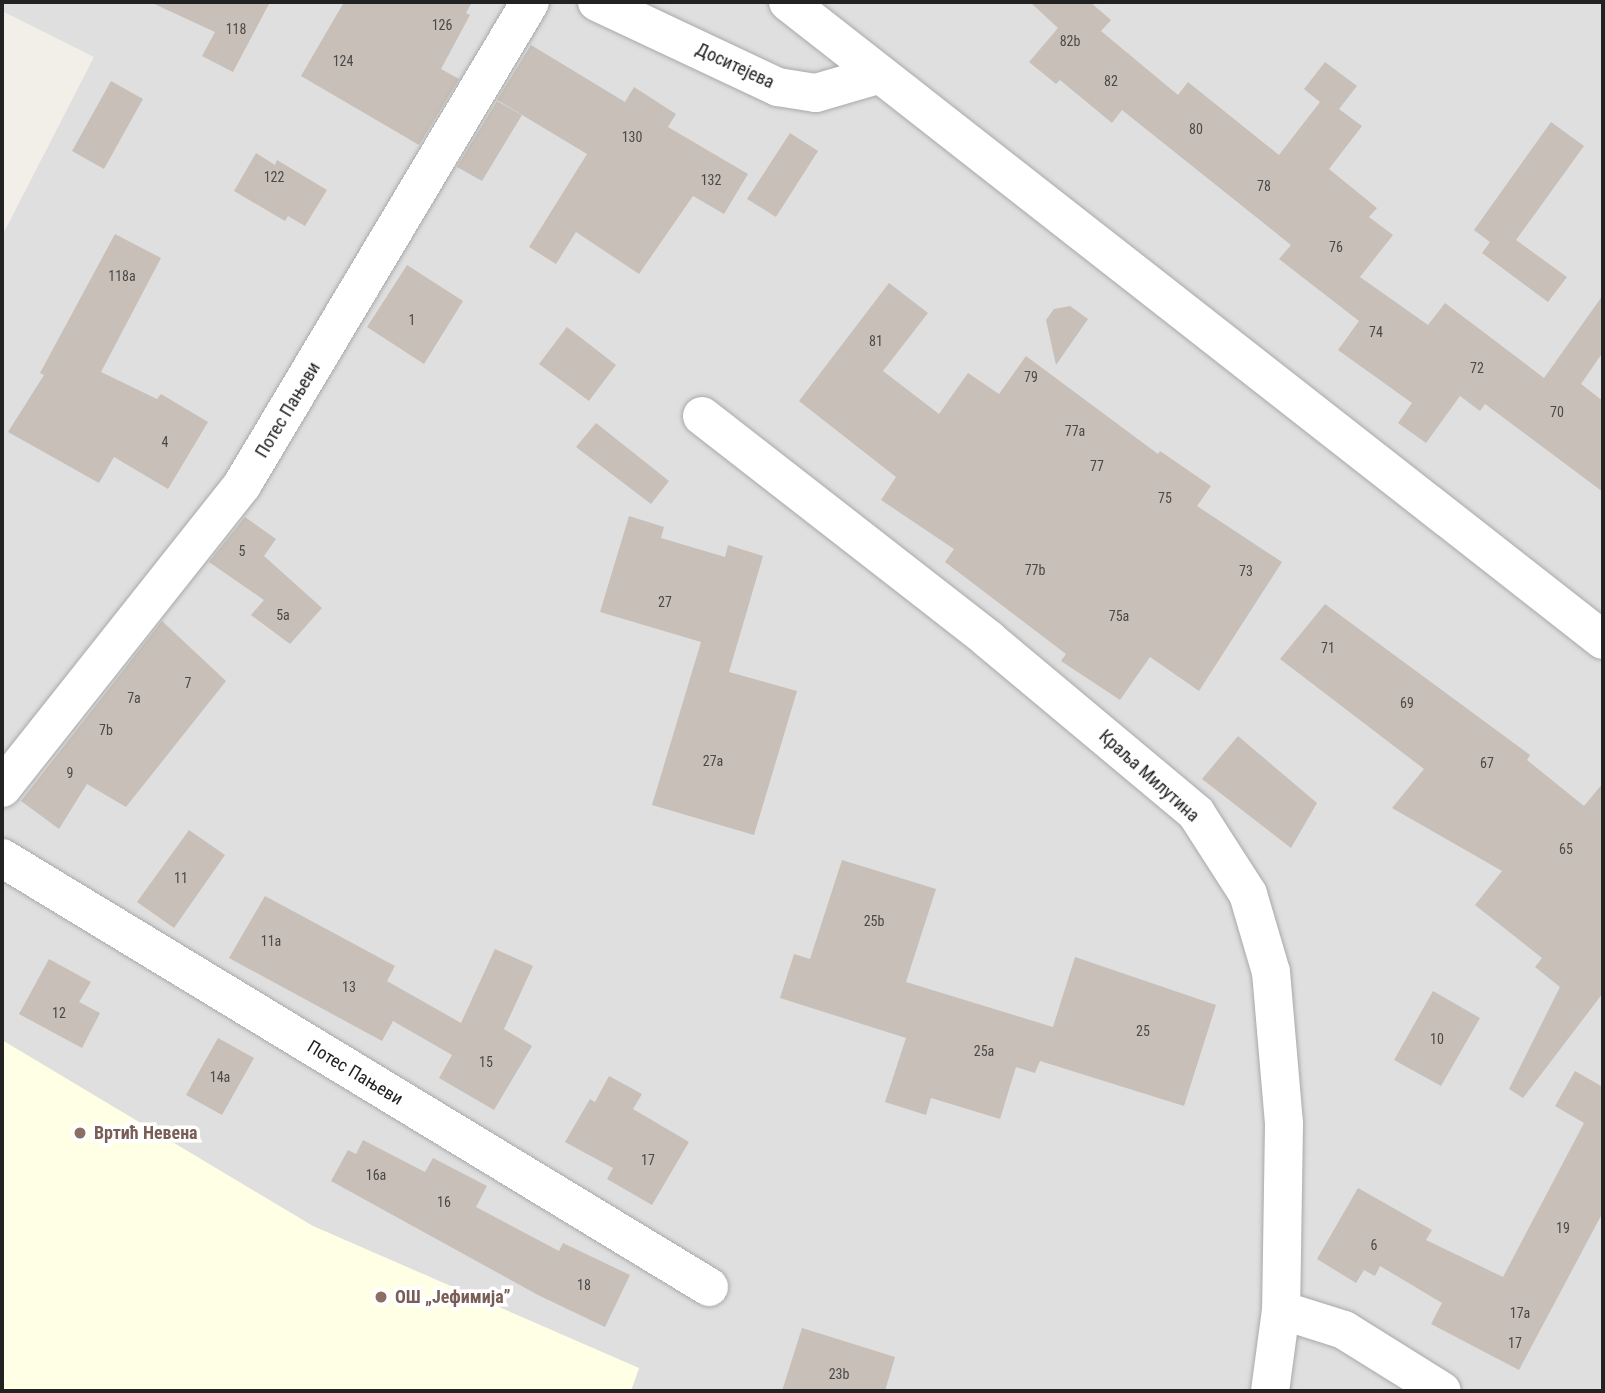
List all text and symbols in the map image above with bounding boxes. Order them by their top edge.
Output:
house number: 126 [432,17,452,33]
house number: 118 [226,21,246,37]
house number: 82b [1060,33,1080,49]
street label: Доситејева [692,38,778,94]
house number: 124 [333,53,353,69]
house number: 82 [1104,73,1118,89]
house number: 80 [1189,121,1203,137]
house number: 130 [622,129,642,145]
house number: 122 [264,169,284,185]
house number: 132 [701,172,721,188]
house number: 78 [1257,178,1271,194]
house number: 76 [1329,239,1343,255]
house number: 118a [108,268,136,284]
house number: 1 [409,312,415,328]
house number: 74 [1369,324,1383,340]
house number: 81 [869,333,883,349]
street label: Потес Пањеви [251,358,325,462]
house number: 72 [1470,360,1484,376]
house number: 79 [1024,369,1038,385]
house number: 70 [1550,404,1564,420]
house number: 77a [1065,423,1085,439]
house number: 4 [162,434,168,450]
house number: 77 [1090,458,1104,474]
house number: 75 [1158,490,1172,506]
house number: 5 [239,543,245,559]
house number: 77b [1025,562,1045,578]
house number: 73 [1239,563,1253,579]
house number: 27 [658,594,672,610]
house number: 5a [276,607,290,623]
house number: 75a [1109,608,1129,624]
house number: 71 [1321,640,1335,656]
house number: 7 [185,675,191,691]
house number: 7a [127,690,141,706]
house number: 69 [1400,695,1414,711]
house number: 7b [99,722,113,738]
street label: Краља Милутина [1094,725,1204,827]
house number: 27a [703,753,723,769]
house number: 67 [1480,755,1494,771]
house number: 9 [67,765,73,781]
house number: 65 [1559,841,1573,857]
house number: 11 [174,870,188,886]
house number: 25b [864,913,884,929]
house number: 11a [261,933,281,949]
house number: 13 [342,979,356,995]
house number: 12 [52,1005,66,1021]
house number: 25 [1136,1023,1150,1039]
house number: 10 [1430,1031,1444,1047]
street label: Потес Пањеви [303,1036,407,1110]
house number: 25a [974,1043,994,1059]
house number: 15 [479,1054,493,1070]
house number: 14a [210,1069,230,1085]
place label: Вртић Невена [94,1122,198,1144]
marker: Вртић Невена [72,1125,88,1141]
house number: 17 [641,1152,655,1168]
house number: 16a [366,1167,386,1183]
house number: 16 [437,1194,451,1210]
house number: 19 [1556,1220,1570,1236]
house number: 6 [1371,1237,1377,1253]
house number: 18 [577,1277,591,1293]
place label: ОШ „Јефимија” [395,1286,510,1308]
marker: ОШ „Јефимија” [373,1289,389,1305]
house number: 17a [1510,1305,1530,1321]
house number: 17 [1508,1335,1522,1351]
house number: 23b [829,1366,849,1382]

